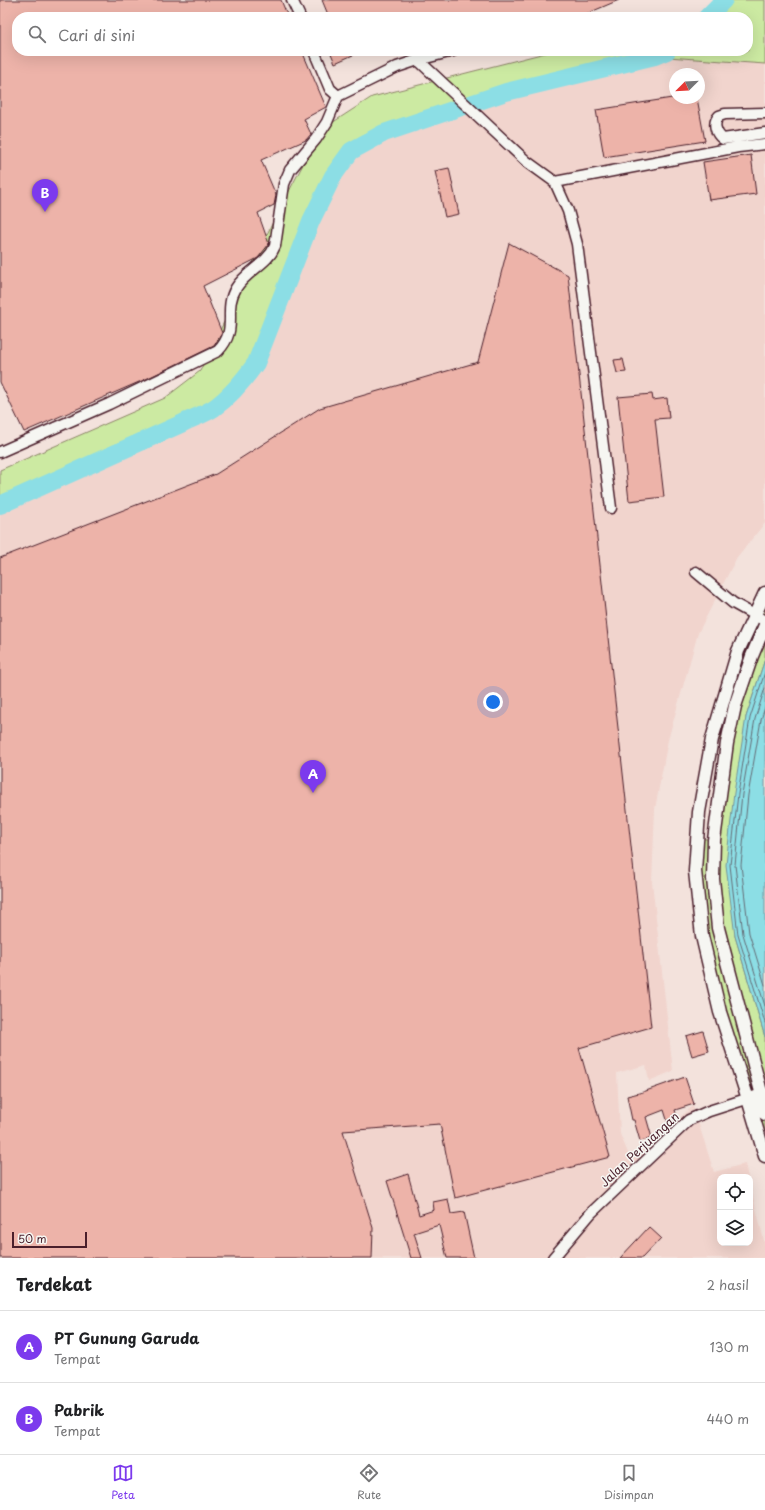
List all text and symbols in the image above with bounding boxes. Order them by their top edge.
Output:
search box [12,12,753,56]
icon: search [26,23,48,45]
text: Cari di sini [58,23,135,46]
north arrow [669,68,705,104]
pin: B [32,179,58,212]
your location [483,692,503,712]
pin: A [300,760,326,793]
street label: Jalan Perjuangan [595,1107,683,1191]
map controls [717,1174,753,1246]
button: locate [717,1174,753,1210]
button: layers [717,1210,753,1246]
scale bar [12,1230,87,1249]
text: 50 m [18,1230,47,1247]
text: Terdekat [16,1271,92,1297]
text: 2 hasil [707,1275,749,1294]
text: PT Gunung Garuda [54,1326,199,1349]
text: A [24,1337,34,1356]
text: 130 m [710,1337,749,1356]
text: Tempat [54,1349,100,1368]
text: Pabrik [54,1398,104,1421]
text: B [25,1409,33,1428]
text: 440 m [706,1409,749,1428]
text: Tempat [54,1421,100,1440]
tab: Peta [111,1462,135,1503]
tab: Rute [357,1462,381,1503]
tab: Disimpan [604,1462,654,1503]

